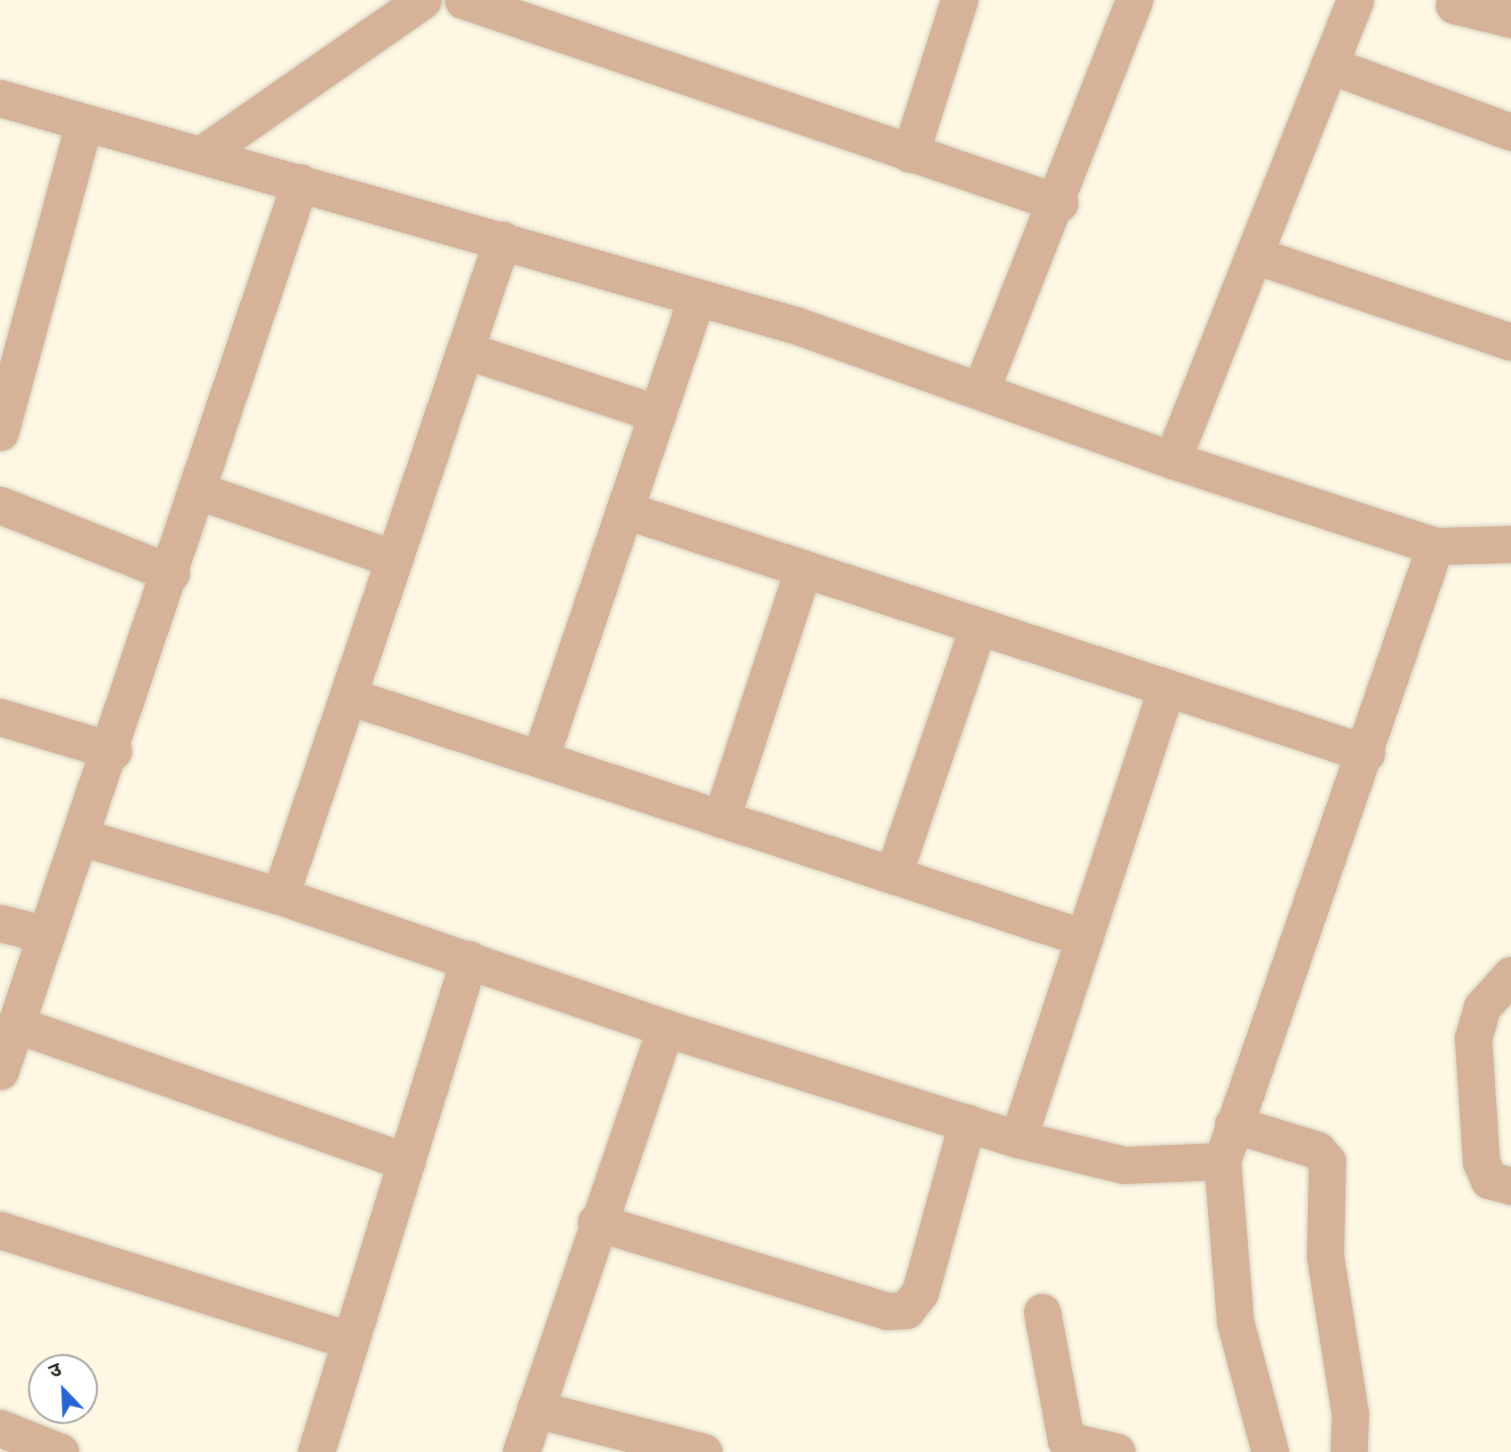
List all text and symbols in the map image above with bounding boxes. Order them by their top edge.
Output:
north arrow [28,1354,98,1424]
text: उ [47,1360,64,1382]

